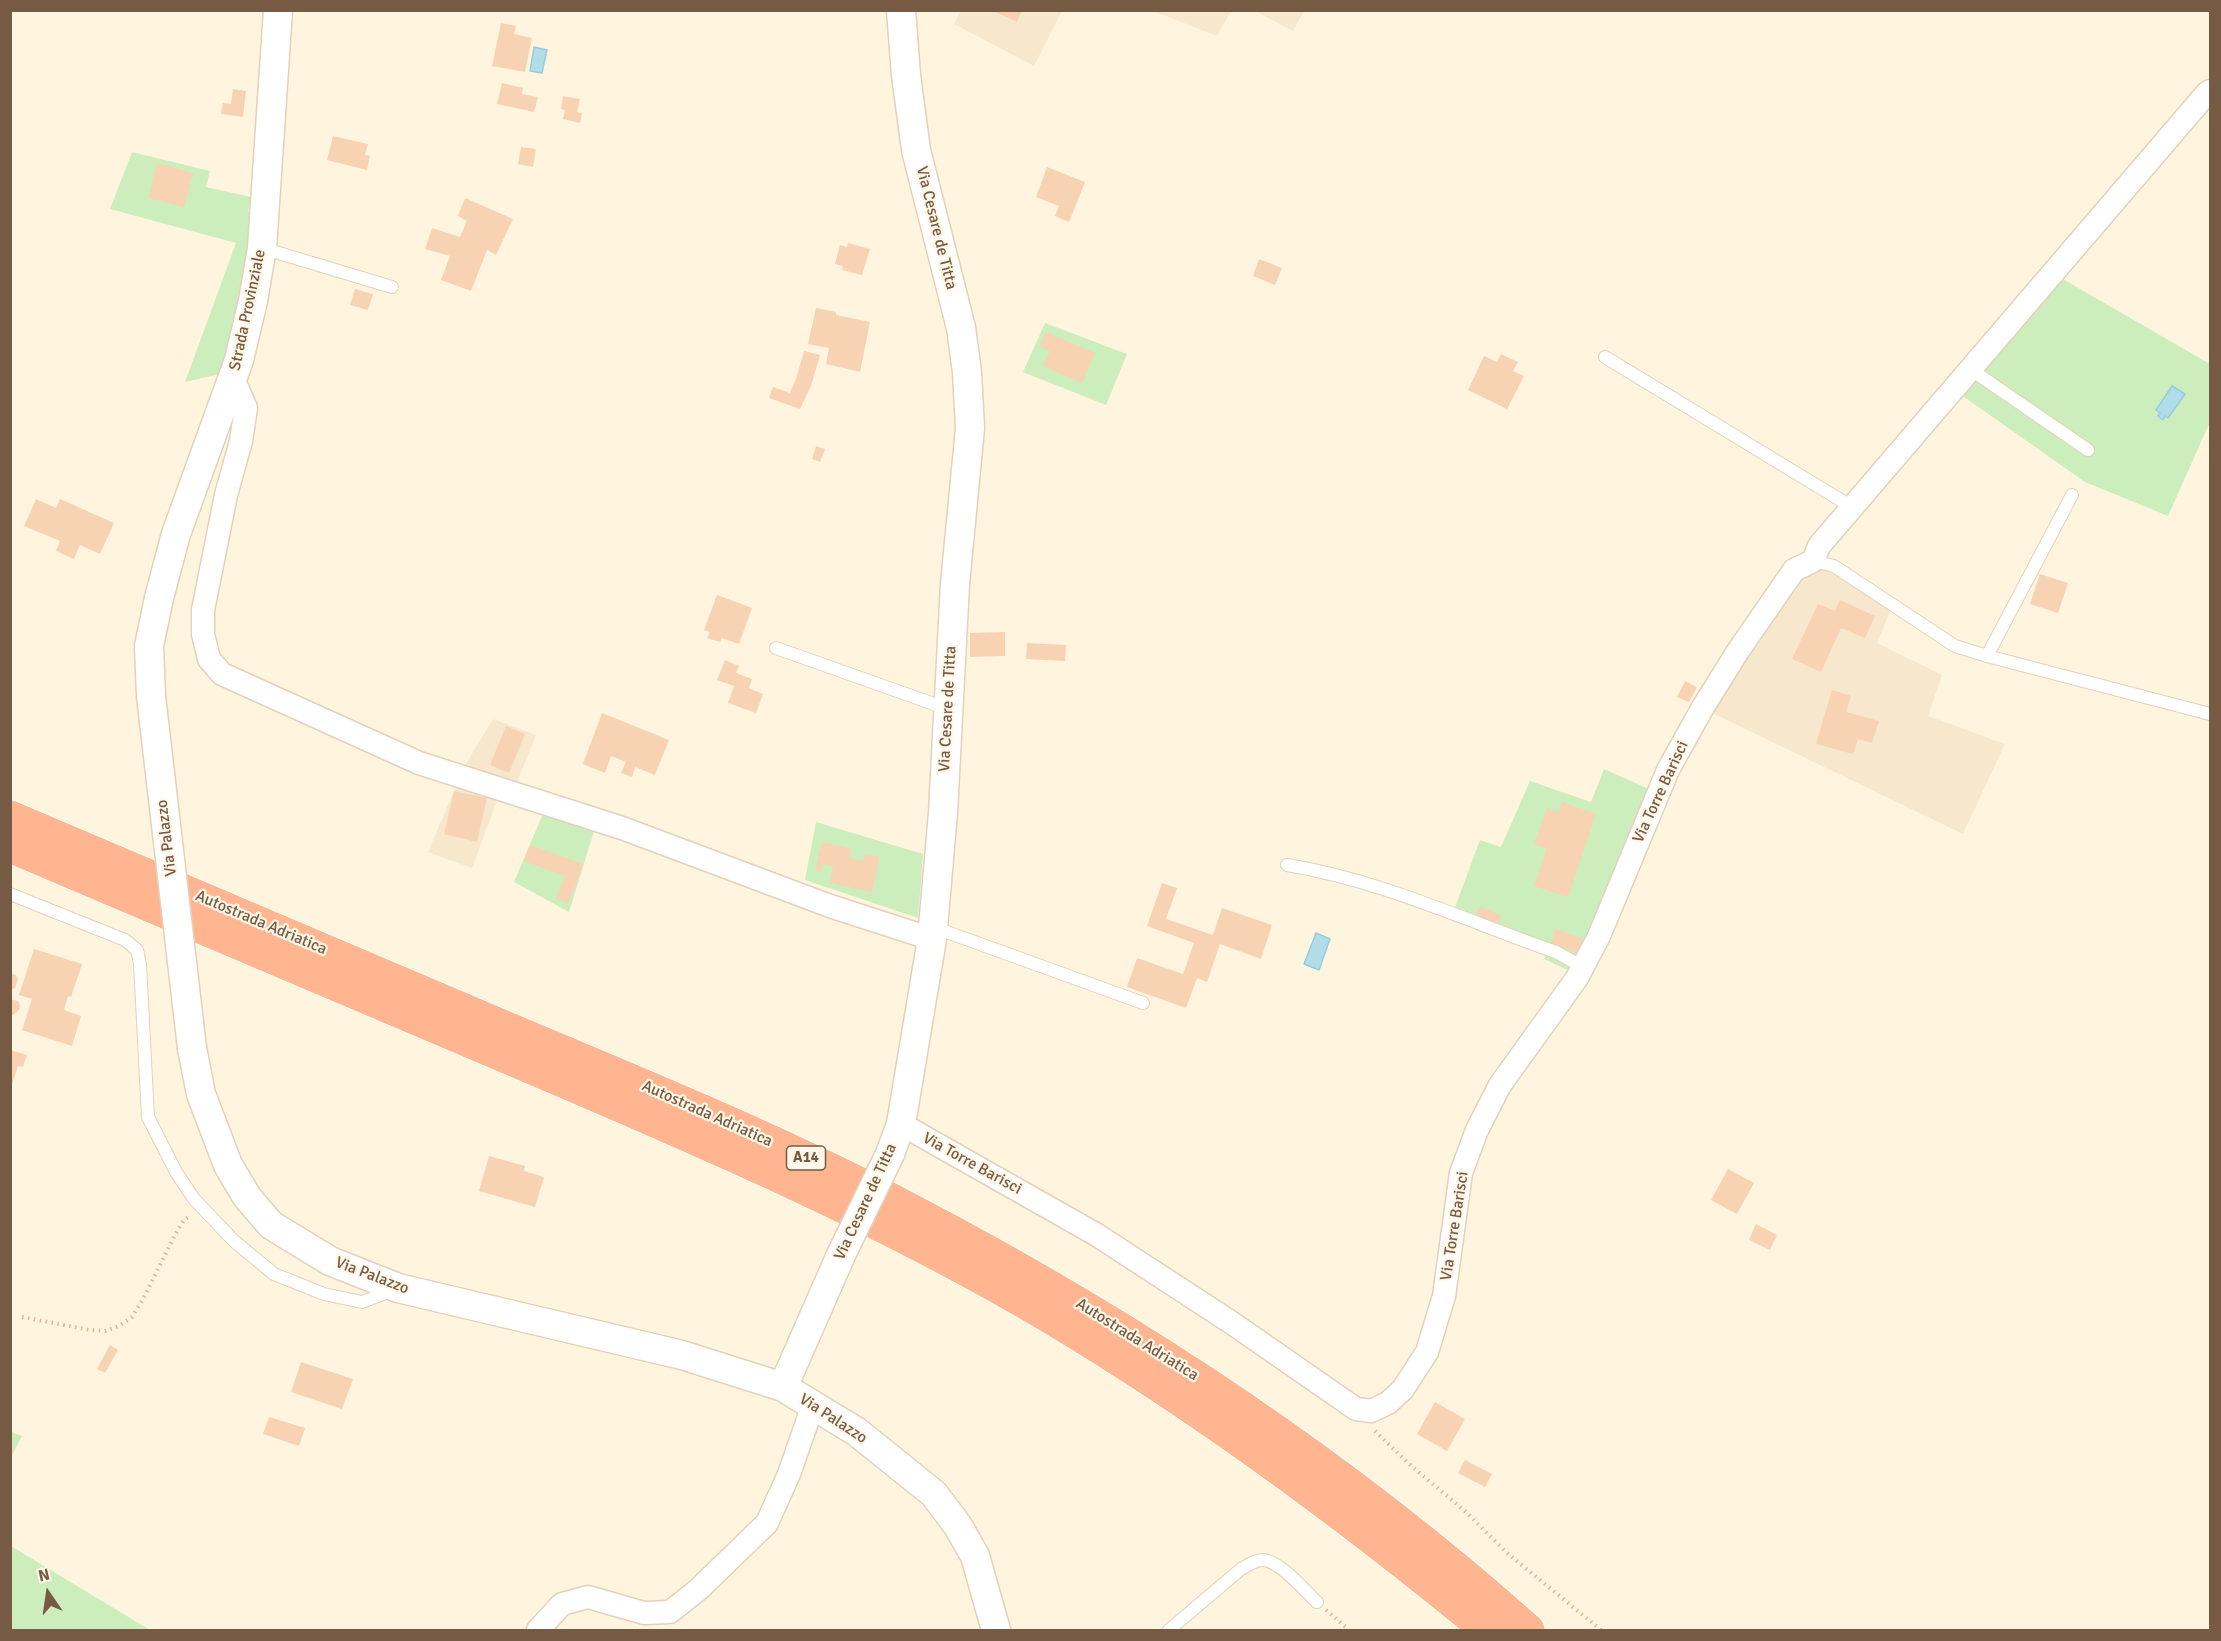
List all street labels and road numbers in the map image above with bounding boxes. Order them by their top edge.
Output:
street label: Via Cesare de Titta [911,164,961,292]
street label: Strada Provinziale [226,248,270,372]
street label: Via Cesare de Titta [935,645,961,773]
street label: Via Torre Barisci [1629,738,1693,846]
street label: Via Palazzo [153,799,181,877]
street label: Autostrada Adriatica [192,887,330,959]
street label: Autostrada Adriatica [639,1077,775,1151]
street label: Via Torre Barisci [919,1129,1025,1199]
street label: Via Cesare de Titta [831,1141,901,1263]
road number: A14 [786,1146,826,1170]
street label: Via Torre Barisci [1437,1170,1473,1282]
street label: Via Palazzo [333,1253,411,1299]
street label: Autostrada Adriatica [1072,1295,1202,1385]
street label: Via Palazzo [795,1390,871,1448]

